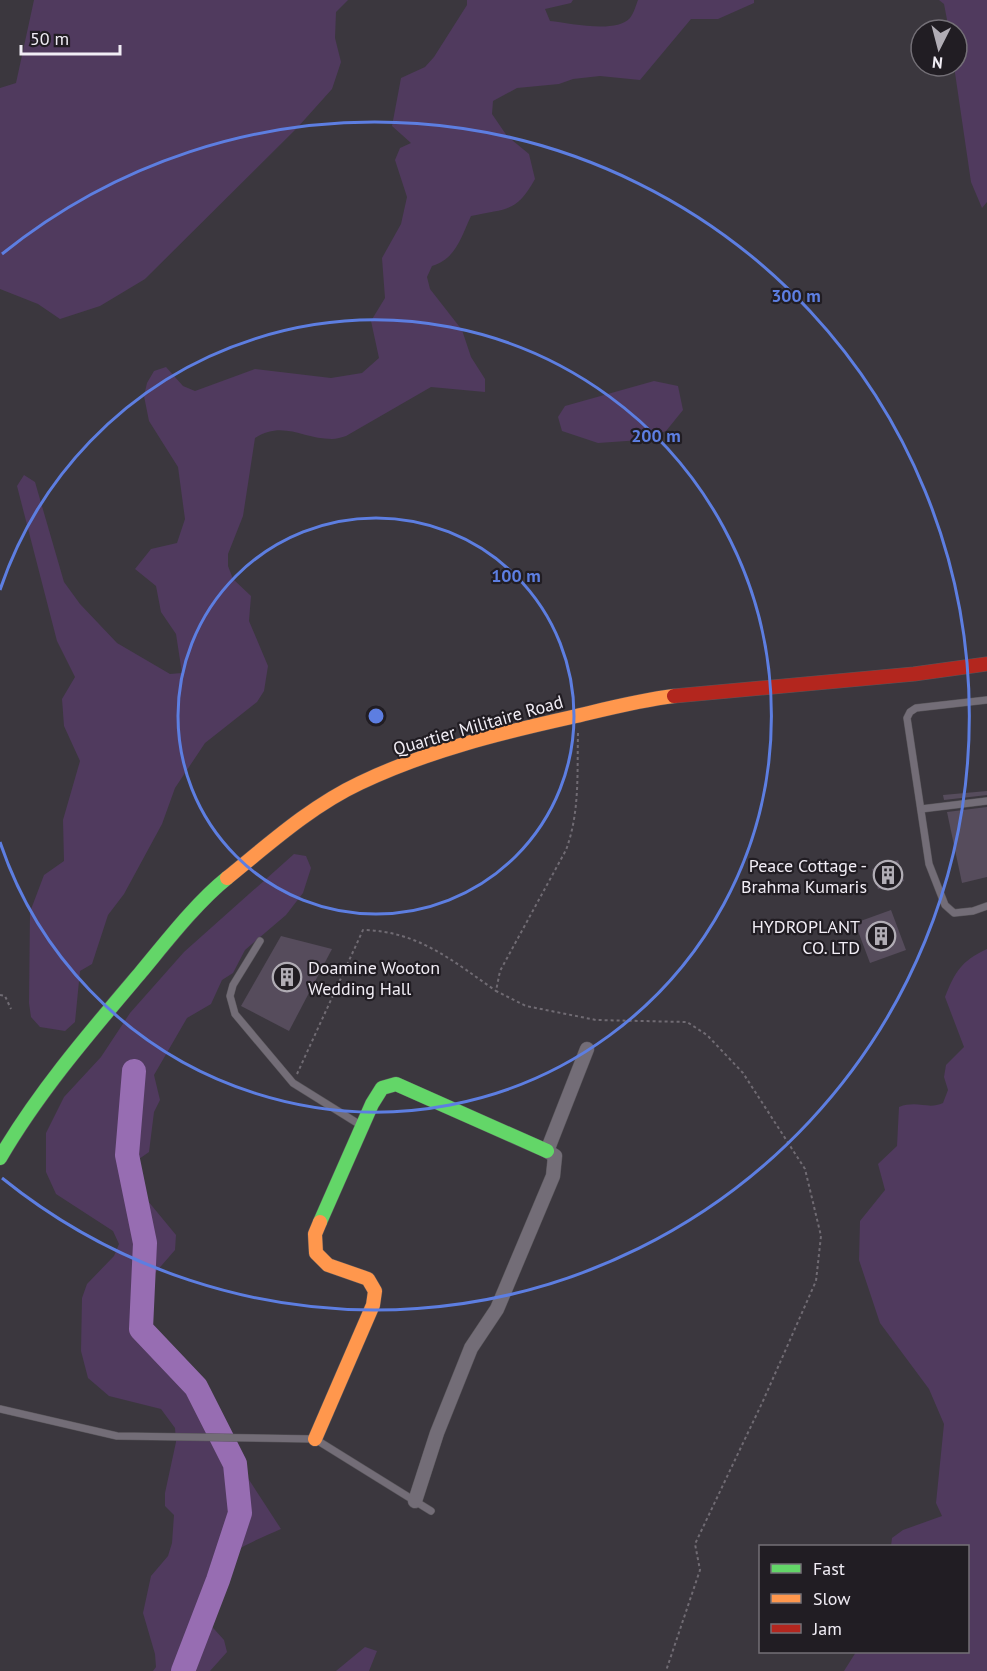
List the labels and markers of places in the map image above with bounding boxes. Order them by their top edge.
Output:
centre of rings [366,706,386,726]
place label: Peace Cottage - Brahma Kumaris [741,854,867,898]
building icon: Peace Cottage - Brahma Kumaris [872,859,904,891]
place label: HYDROPLANT CO. LTD [752,915,860,959]
building icon: HYDROPLANT CO. LTD [865,920,897,952]
place label: Doamine Wooton Wedding Hall [308,956,440,1000]
building icon: Doamine Wooton Wedding Hall [271,961,303,993]

